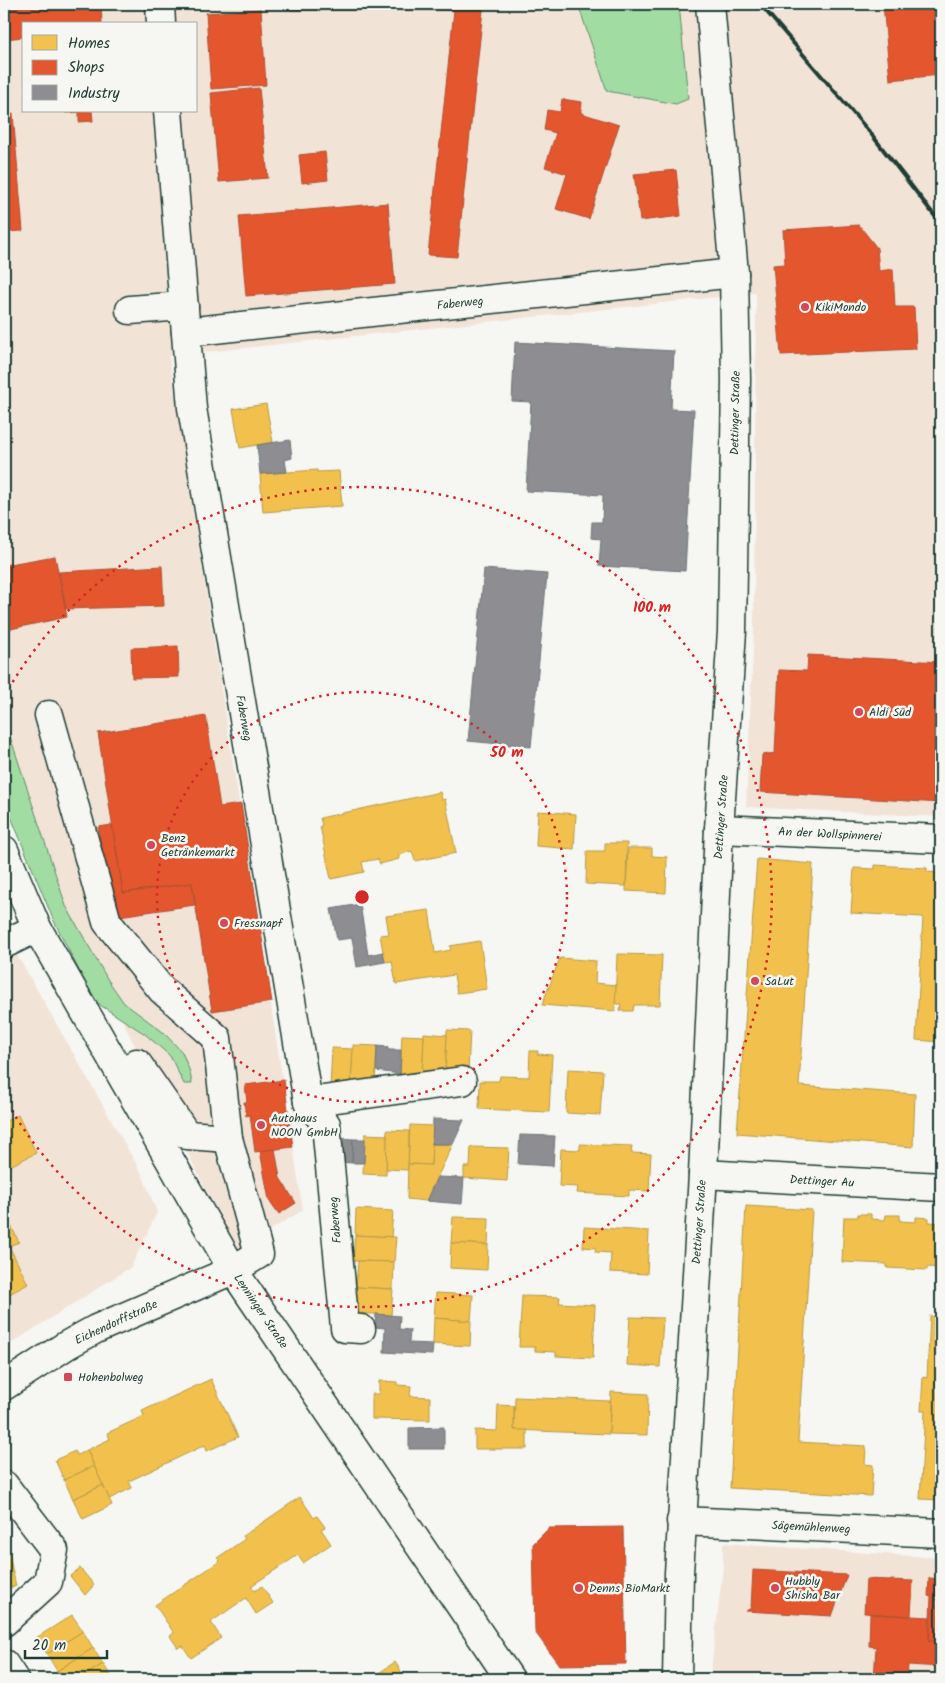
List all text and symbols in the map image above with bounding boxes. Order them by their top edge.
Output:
legend [22,22,198,112]
text: Homes [68,32,111,56]
text: Shops [68,56,105,80]
text: Industry [68,82,121,106]
street label: Faberweg [436,292,485,315]
place label: KikiMondo [815,298,866,317]
marker: KikiMondo [799,301,811,313]
street label: Dettinger Straße [725,370,746,455]
text: 100 m [633,596,671,620]
street label: Faberweg [230,693,257,743]
place label: Aldi Süd [869,703,912,722]
marker: Aldi Süd [853,706,865,718]
text: 50 m [489,741,524,765]
street label: Dettinger Straße [709,774,734,860]
street label: An der Wollspinnerei [778,822,883,847]
place label: Benz Getränkemarkt [161,829,235,862]
marker: Benz Getränkemarkt [145,839,157,851]
centre of rings [353,888,371,906]
place label: Fressnapf [234,914,284,933]
marker: Fressnapf [218,917,230,929]
place label: SaLut [765,972,794,991]
marker: SaLut [749,975,761,987]
place label: Autohaus NOON GmbH [271,1109,338,1142]
marker: Autohaus NOON GmbH [255,1119,267,1131]
street label: Dettinger Au [789,1170,855,1193]
street label: Dettinger Straße [687,1179,712,1265]
street label: Faberweg [324,1196,347,1244]
street label: Lenninger Straße [228,1270,293,1353]
street label: Eichendorffstraße [72,1295,161,1350]
place label: Hohenbolweg [78,1368,144,1387]
marker: Hohenbolweg [62,1371,74,1383]
street label: Sägemühlenweg [771,1516,851,1539]
place label: Hubbly Shisha Bar [785,1572,841,1605]
place label: Denns BioMarkt [589,1579,670,1598]
marker: Denns BioMarkt [573,1582,585,1594]
marker: Hubbly Shisha Bar [769,1582,781,1594]
scale bar [25,1628,108,1660]
text: 20 m [32,1634,66,1658]

